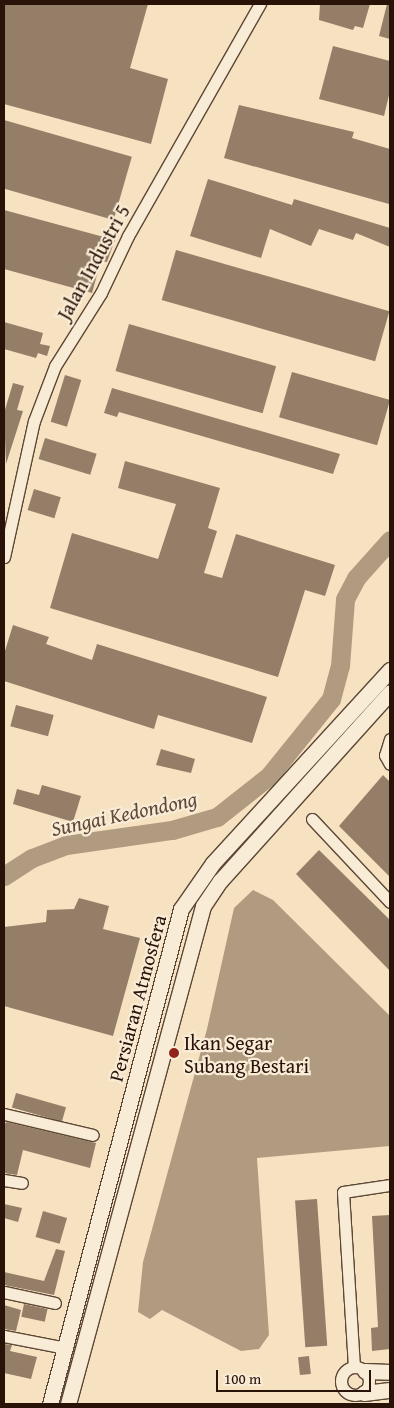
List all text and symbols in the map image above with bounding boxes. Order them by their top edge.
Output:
street label: Jalan Industri 5 [51,200,135,324]
water label: Sungai Kedondong [49,786,199,842]
street label: Persiaran Atmosfera [103,912,171,1084]
place label: Ikan Segar Subang Bestari [184,1030,309,1077]
marker: Ikan Segar Subang Bestari [168,1047,180,1059]
scale bar [219,1360,374,1392]
text: 100 m [224,1368,261,1389]

